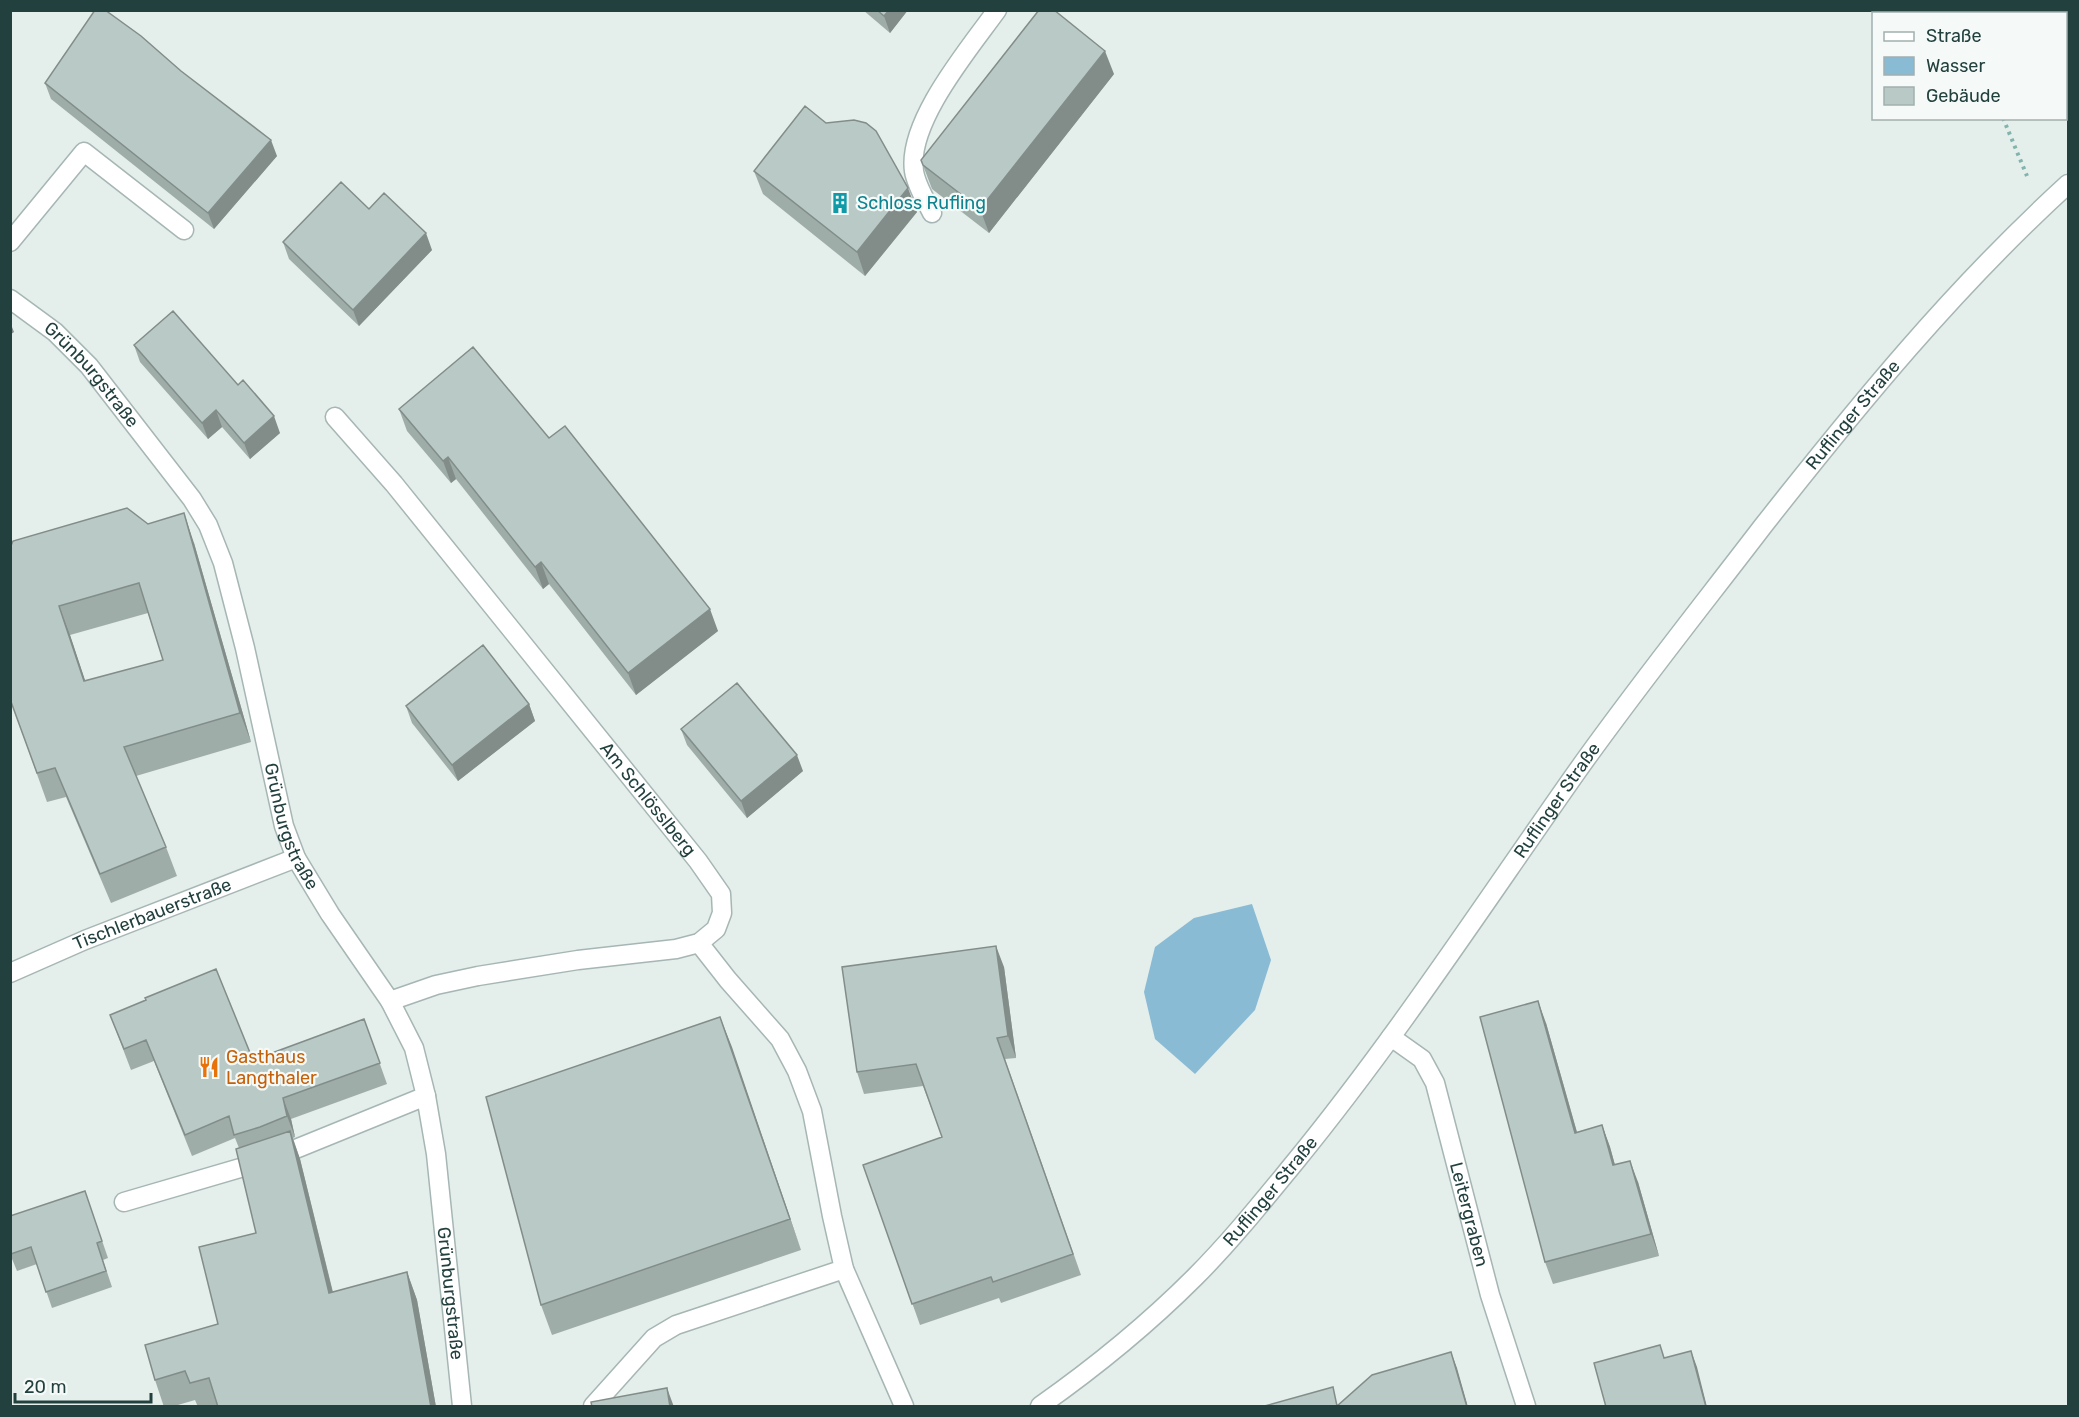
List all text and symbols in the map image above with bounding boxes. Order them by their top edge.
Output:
legend [1872,12,2067,120]
text: Straße [1926,25,1982,47]
text: Wasser [1926,55,1985,77]
text: Gebäude [1926,85,2001,107]
building icon: Schloss Rufling [828,191,852,215]
place label: Schloss Rufling [857,192,986,214]
street label: Grünburgstraße [40,317,144,432]
street label: Ruflinger Straße [1801,355,1905,474]
street label: Am Schlösslberg [595,738,701,861]
street label: Ruflinger Straße [1509,738,1605,862]
street label: Grünburgstraße [260,761,324,894]
street label: Tischlerbauerstraße [70,873,235,955]
place label: Gasthaus Langthaler [226,1046,317,1089]
restaurant icon: Gasthaus Langthaler [197,1055,221,1079]
street label: Ruflinger Straße [1218,1132,1322,1251]
street label: Leitergraben [1445,1160,1493,1269]
street label: Grünburgstraße [433,1226,468,1361]
scale bar [15,1366,152,1404]
text: 20 m [24,1376,66,1398]

